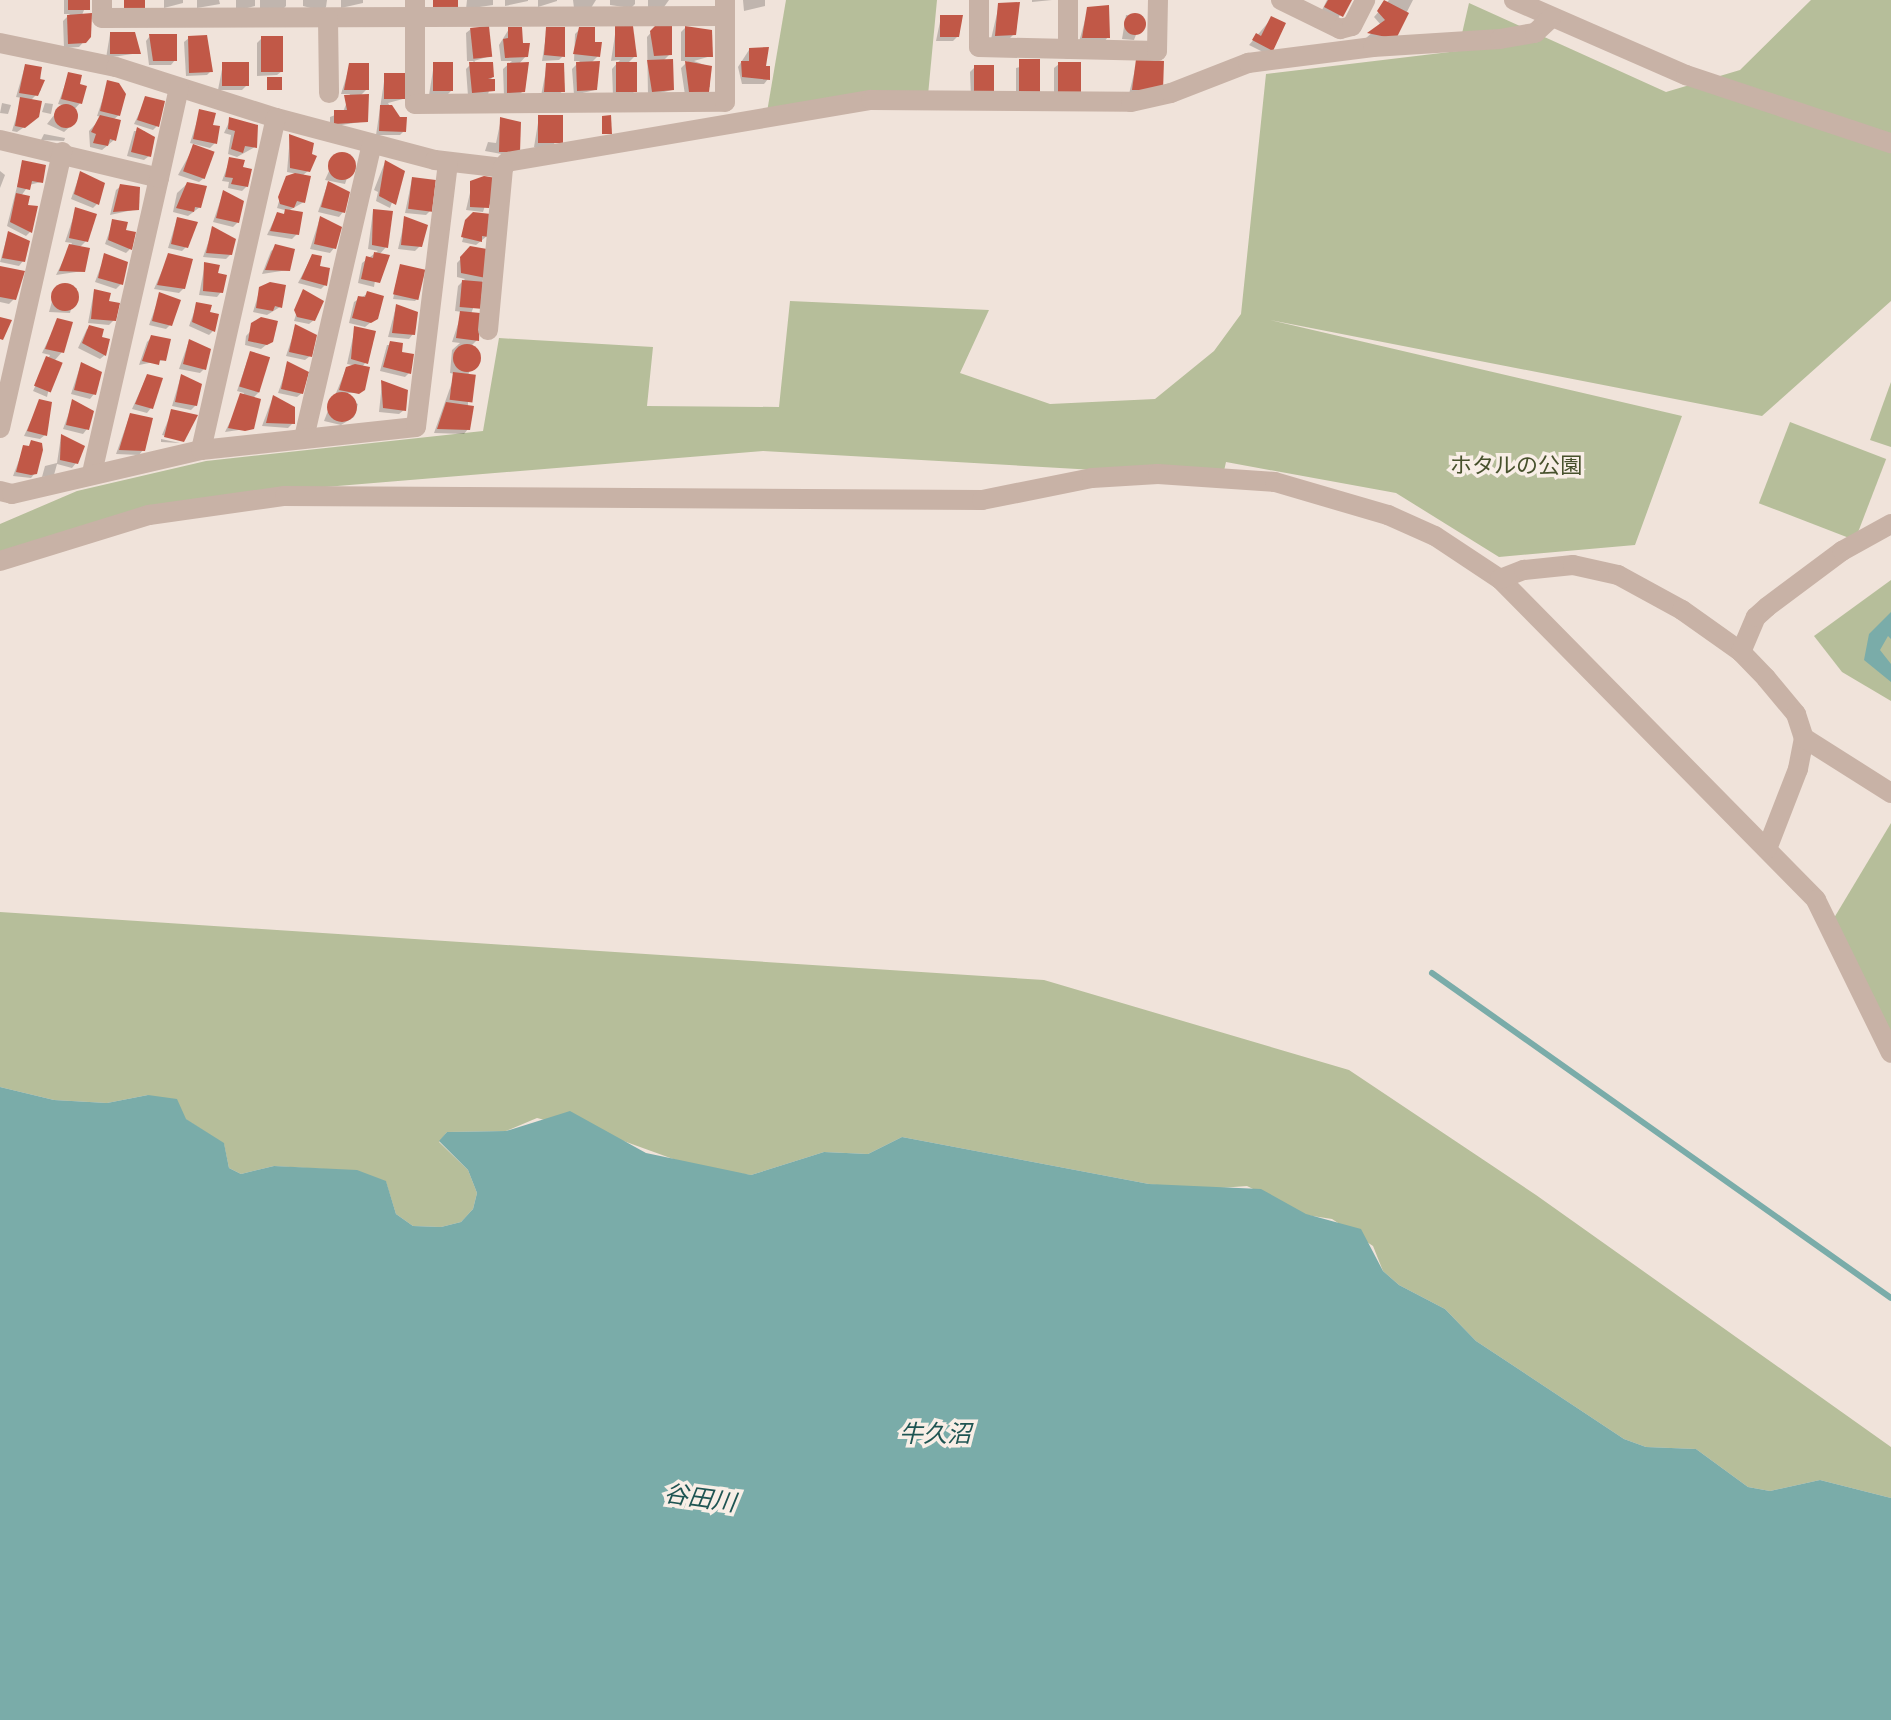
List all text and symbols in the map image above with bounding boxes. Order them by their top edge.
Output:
park label: ホタルの公園 [1450,453,1582,479]
water label: 牛久沼 [899,1420,971,1448]
water label: 谷田川 [662,1479,738,1517]

